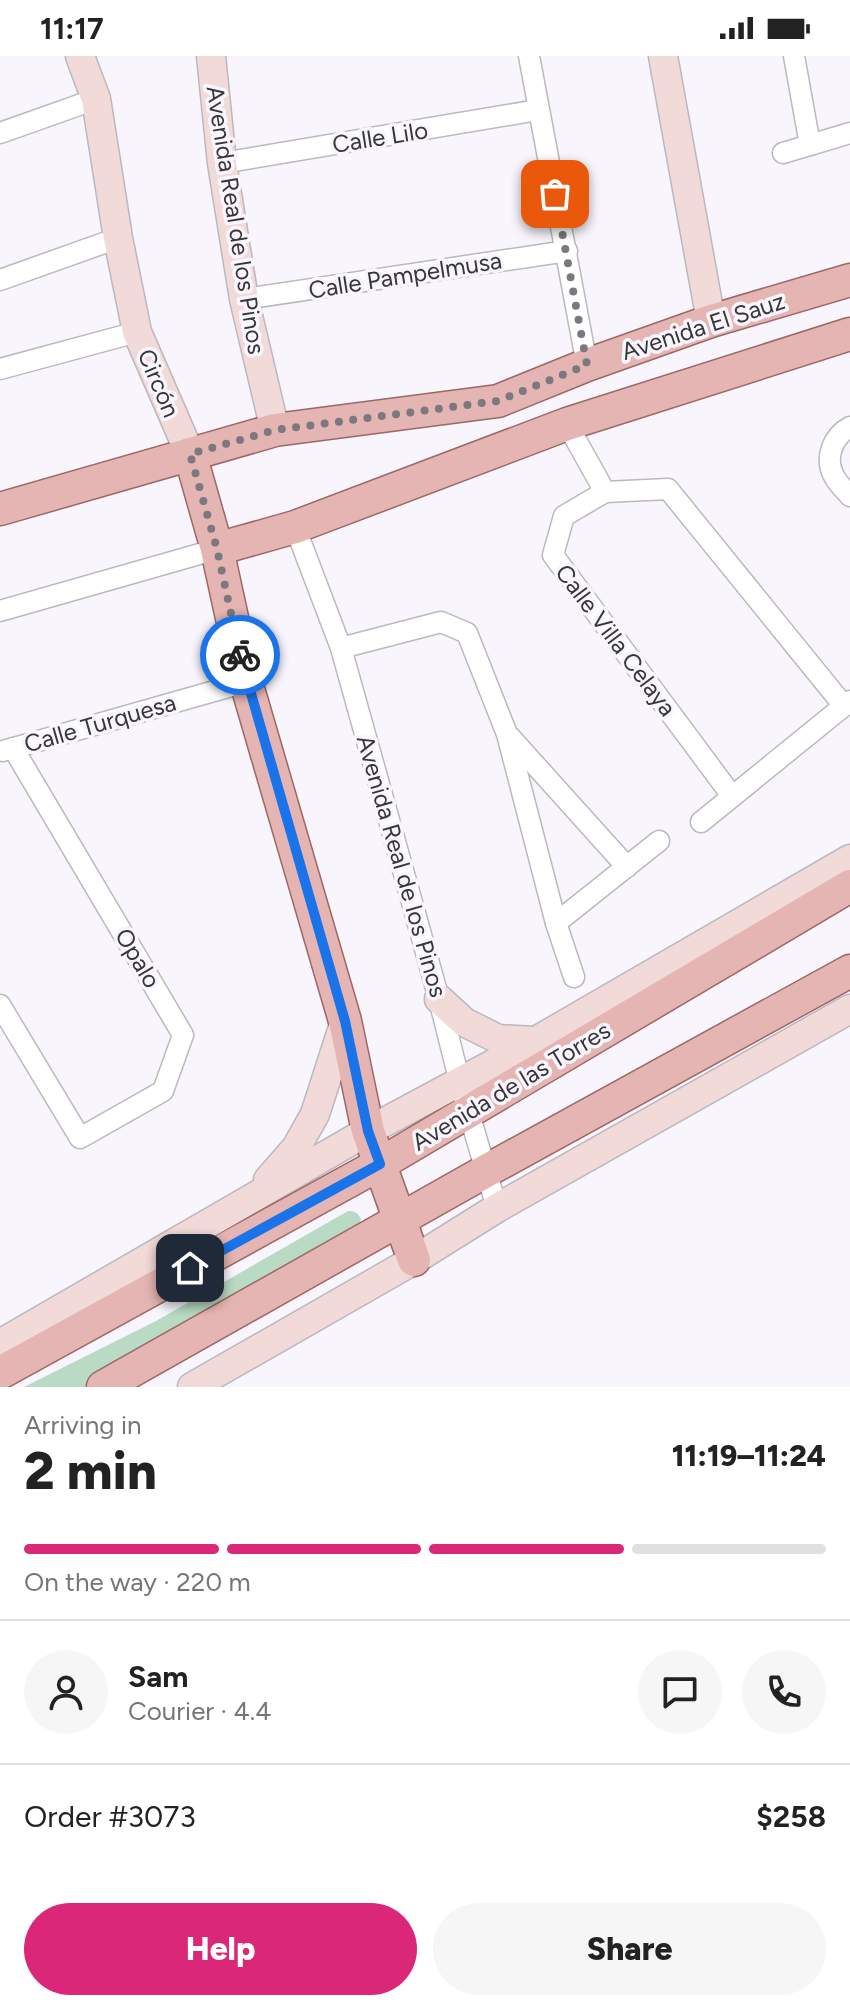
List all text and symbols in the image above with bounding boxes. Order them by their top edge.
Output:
text: 11:17 [40,10,104,47]
street label: Avenida Real de los Pinos [200,84,272,356]
street label: Calle Lilo [330,115,430,159]
pin [521,160,589,228]
icon: bag [533,172,577,216]
street label: Calle Pampelmusa [306,245,504,305]
street label: Avenida El Sauz [618,286,788,366]
street label: Circón [132,345,186,421]
street label: Calle Villa Celaya [550,558,682,722]
courier [200,615,280,695]
icon: bike [218,633,262,677]
street label: Calle Turquesa [21,687,179,759]
street label: Avenida Real de los Pinos [351,732,453,1000]
street label: Opalo [109,923,167,993]
street label: Avenida de las Torres [406,1015,616,1157]
pin [156,1234,224,1302]
icon: home [168,1246,212,1290]
text: Arriving in [24,1409,142,1441]
text: 11:19–11:24 [672,1437,826,1474]
text: 2 min [24,1440,157,1502]
text: On the way · 220 m [24,1566,251,1598]
button: person [24,1650,108,1734]
button: chat [638,1650,722,1734]
button: phone [742,1650,826,1734]
text: Sam [128,1658,188,1695]
text: Courier · 4.4 [128,1695,271,1727]
text: Order #3073 [24,1798,196,1835]
text: $258 [756,1798,826,1835]
button: Help [24,1903,417,1995]
button: Share [433,1903,826,1995]

